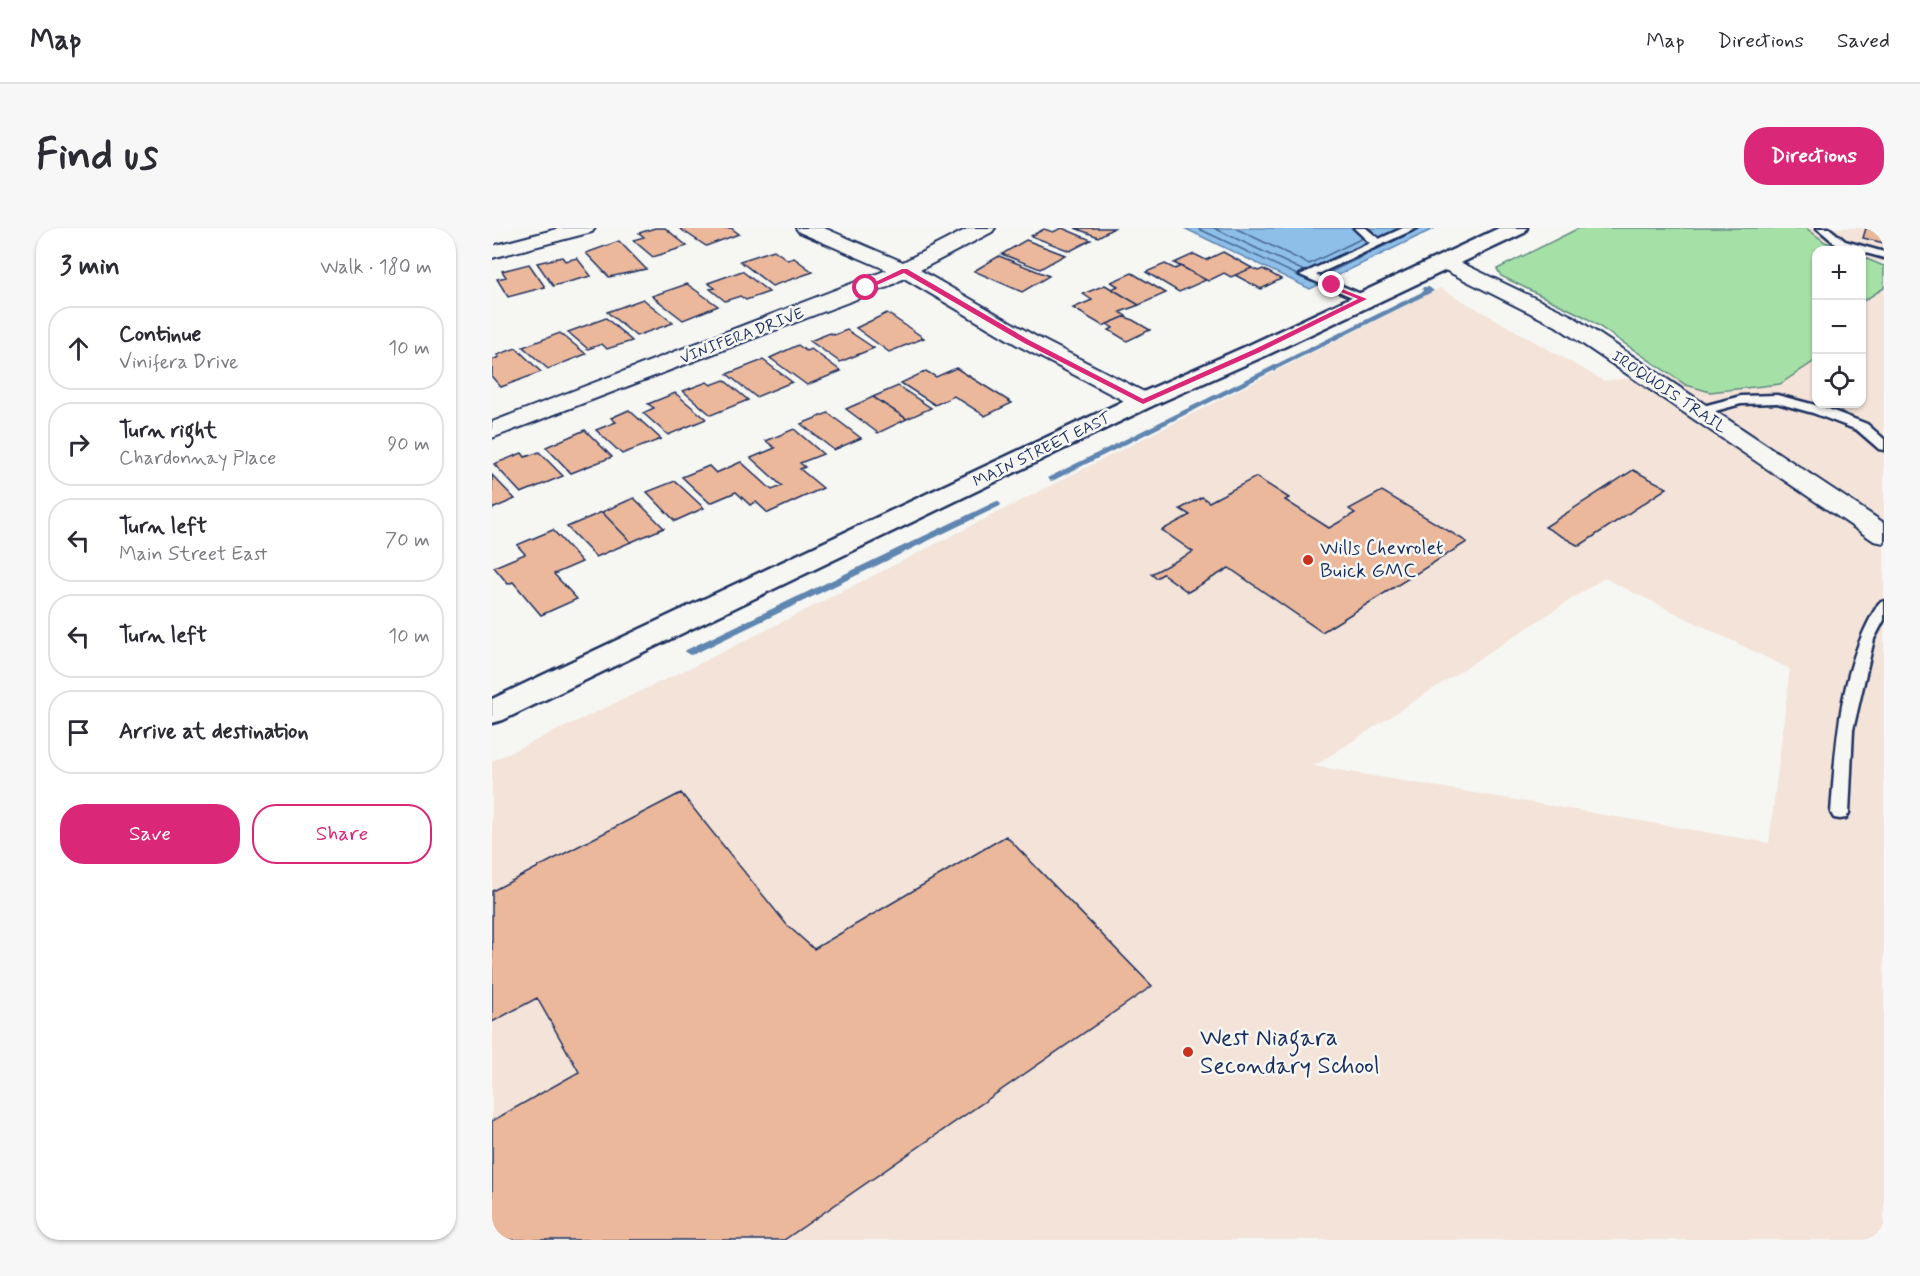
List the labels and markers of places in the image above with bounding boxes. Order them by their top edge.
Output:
place label: Wills Chevrolet Buick GMC [1320,535,1443,585]
marker: Wills Chevrolet Buick GMC [1301,553,1315,567]
place label: West Niagara Secondary School [1200,1023,1380,1082]
marker: West Niagara Secondary School [1181,1045,1195,1059]

